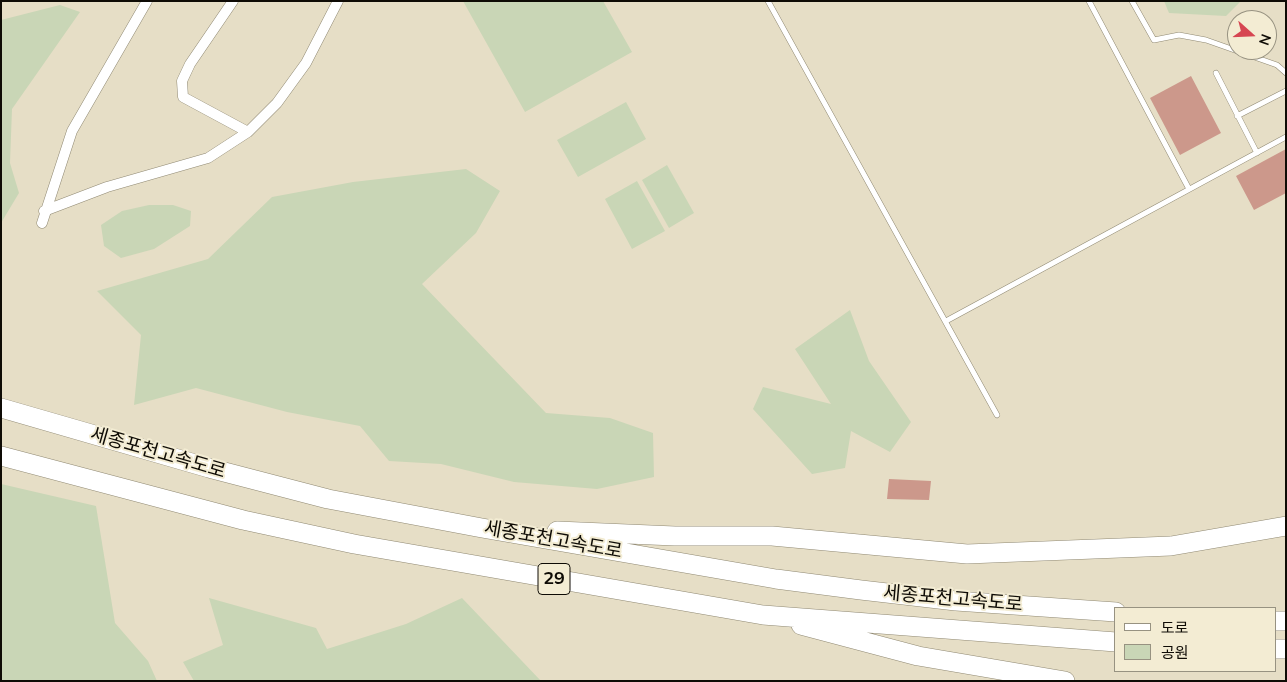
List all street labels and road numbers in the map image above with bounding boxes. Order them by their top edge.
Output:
street label: 세종포천고속도로 [88,423,228,483]
street label: 세종포천고속도로 [482,517,624,563]
road number: 29 [538,564,570,594]
street label: 세종포천고속도로 [882,582,1024,616]

